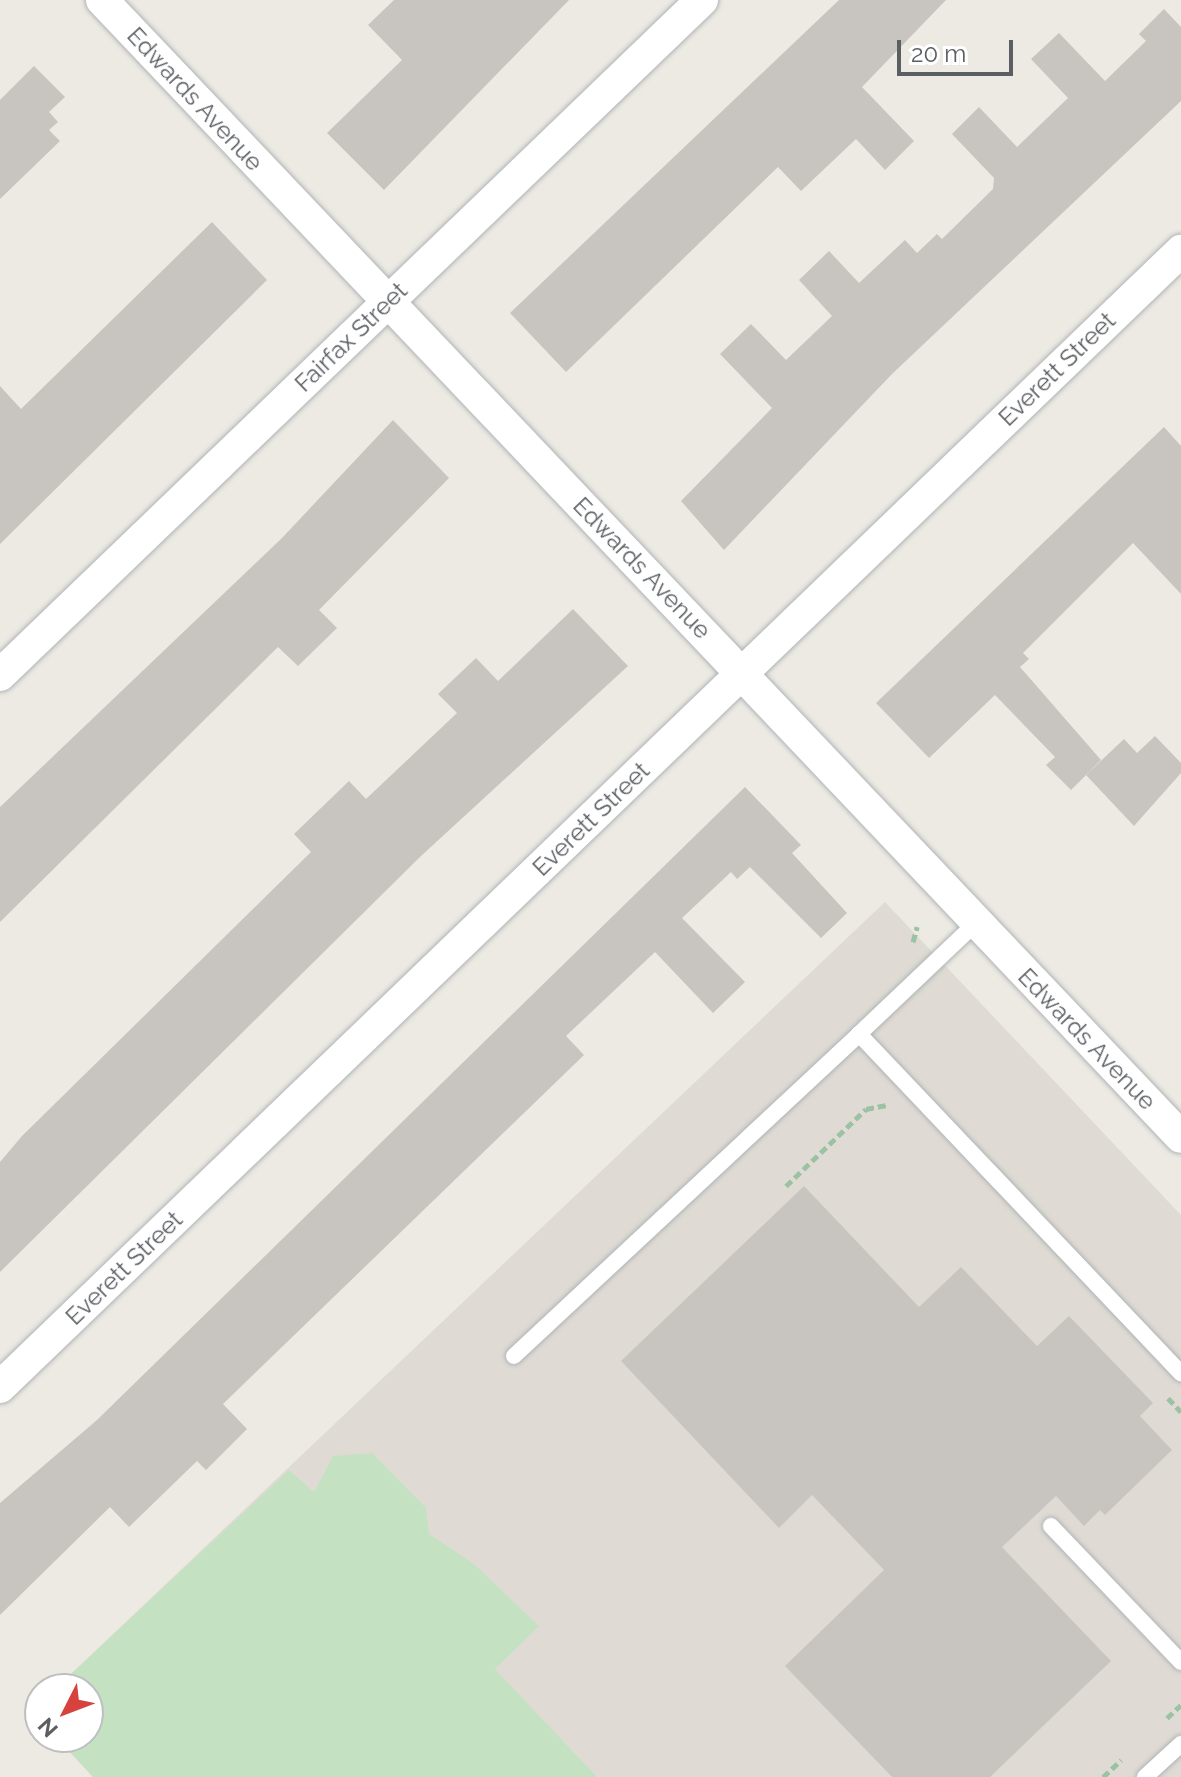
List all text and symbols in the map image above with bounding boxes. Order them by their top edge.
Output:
street label: Edwards Avenue [121,21,269,177]
scale bar [901,24,1017,74]
text: 20 m [911,39,966,68]
street label: Fairfax Street [289,276,413,398]
street label: Everett Street [993,306,1121,432]
street label: Edwards Avenue [567,491,717,645]
street label: Everett Street [527,756,655,882]
street label: Edwards Avenue [1012,962,1162,1116]
street label: Everett Street [60,1205,188,1331]
north arrow [24,1673,104,1753]
text: N [32,1713,63,1743]

